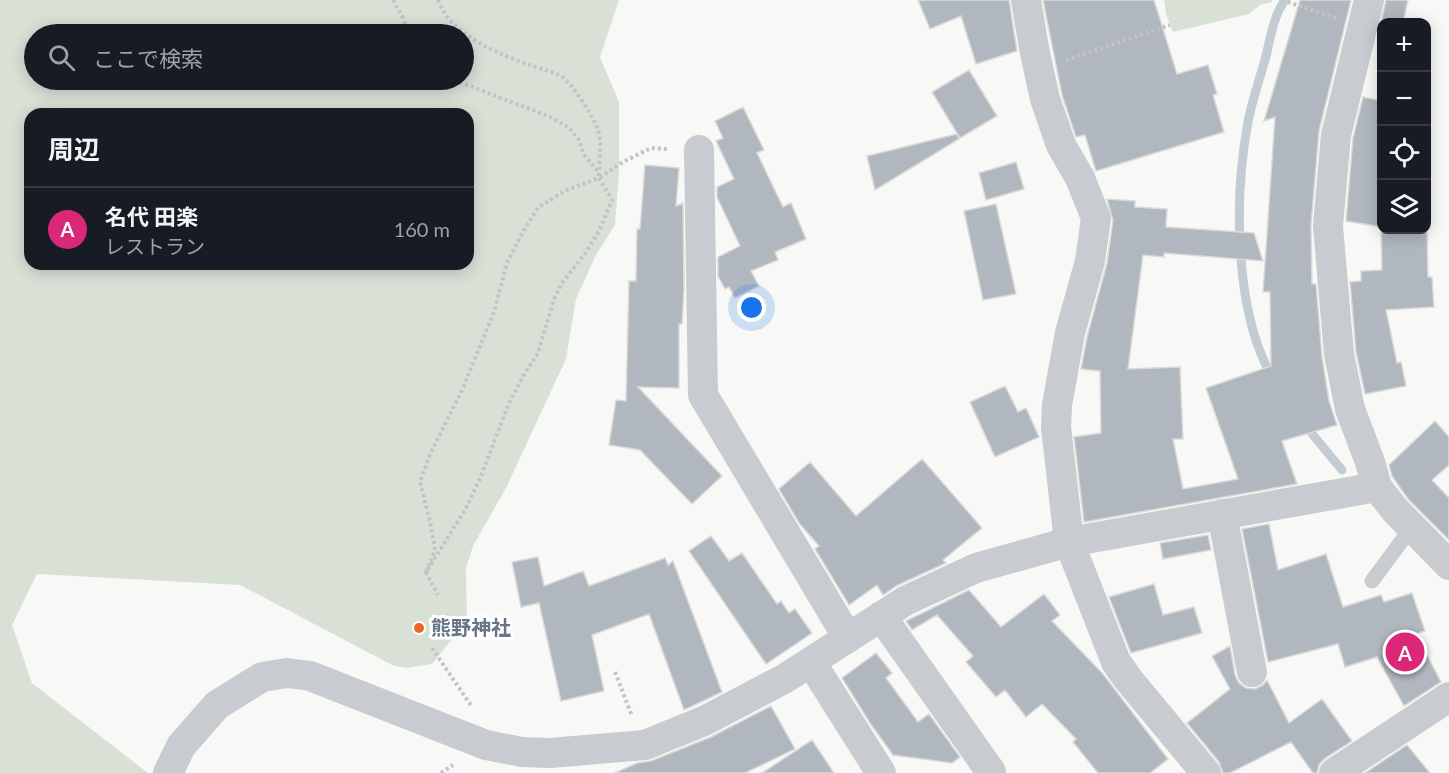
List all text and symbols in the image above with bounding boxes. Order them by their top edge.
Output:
map controls [1377,18,1431,234]
button: + [1377,18,1431,72]
search box [24,24,474,90]
icon: search [45,41,78,74]
text: ここで検索 [93,45,203,72]
button: − [1377,72,1431,126]
button: locate [1377,126,1431,180]
text: 周辺 [48,133,100,165]
button: layers [1377,180,1431,234]
text: 名代 田楽 [105,203,198,230]
text: A [61,217,74,241]
text: 160 m [394,217,450,241]
text: レストラン [105,234,205,258]
your location [737,293,766,322]
place label: 熊野神社 [431,615,511,639]
marker: 熊野神社 [412,621,426,635]
pin: A [1386,630,1424,674]

